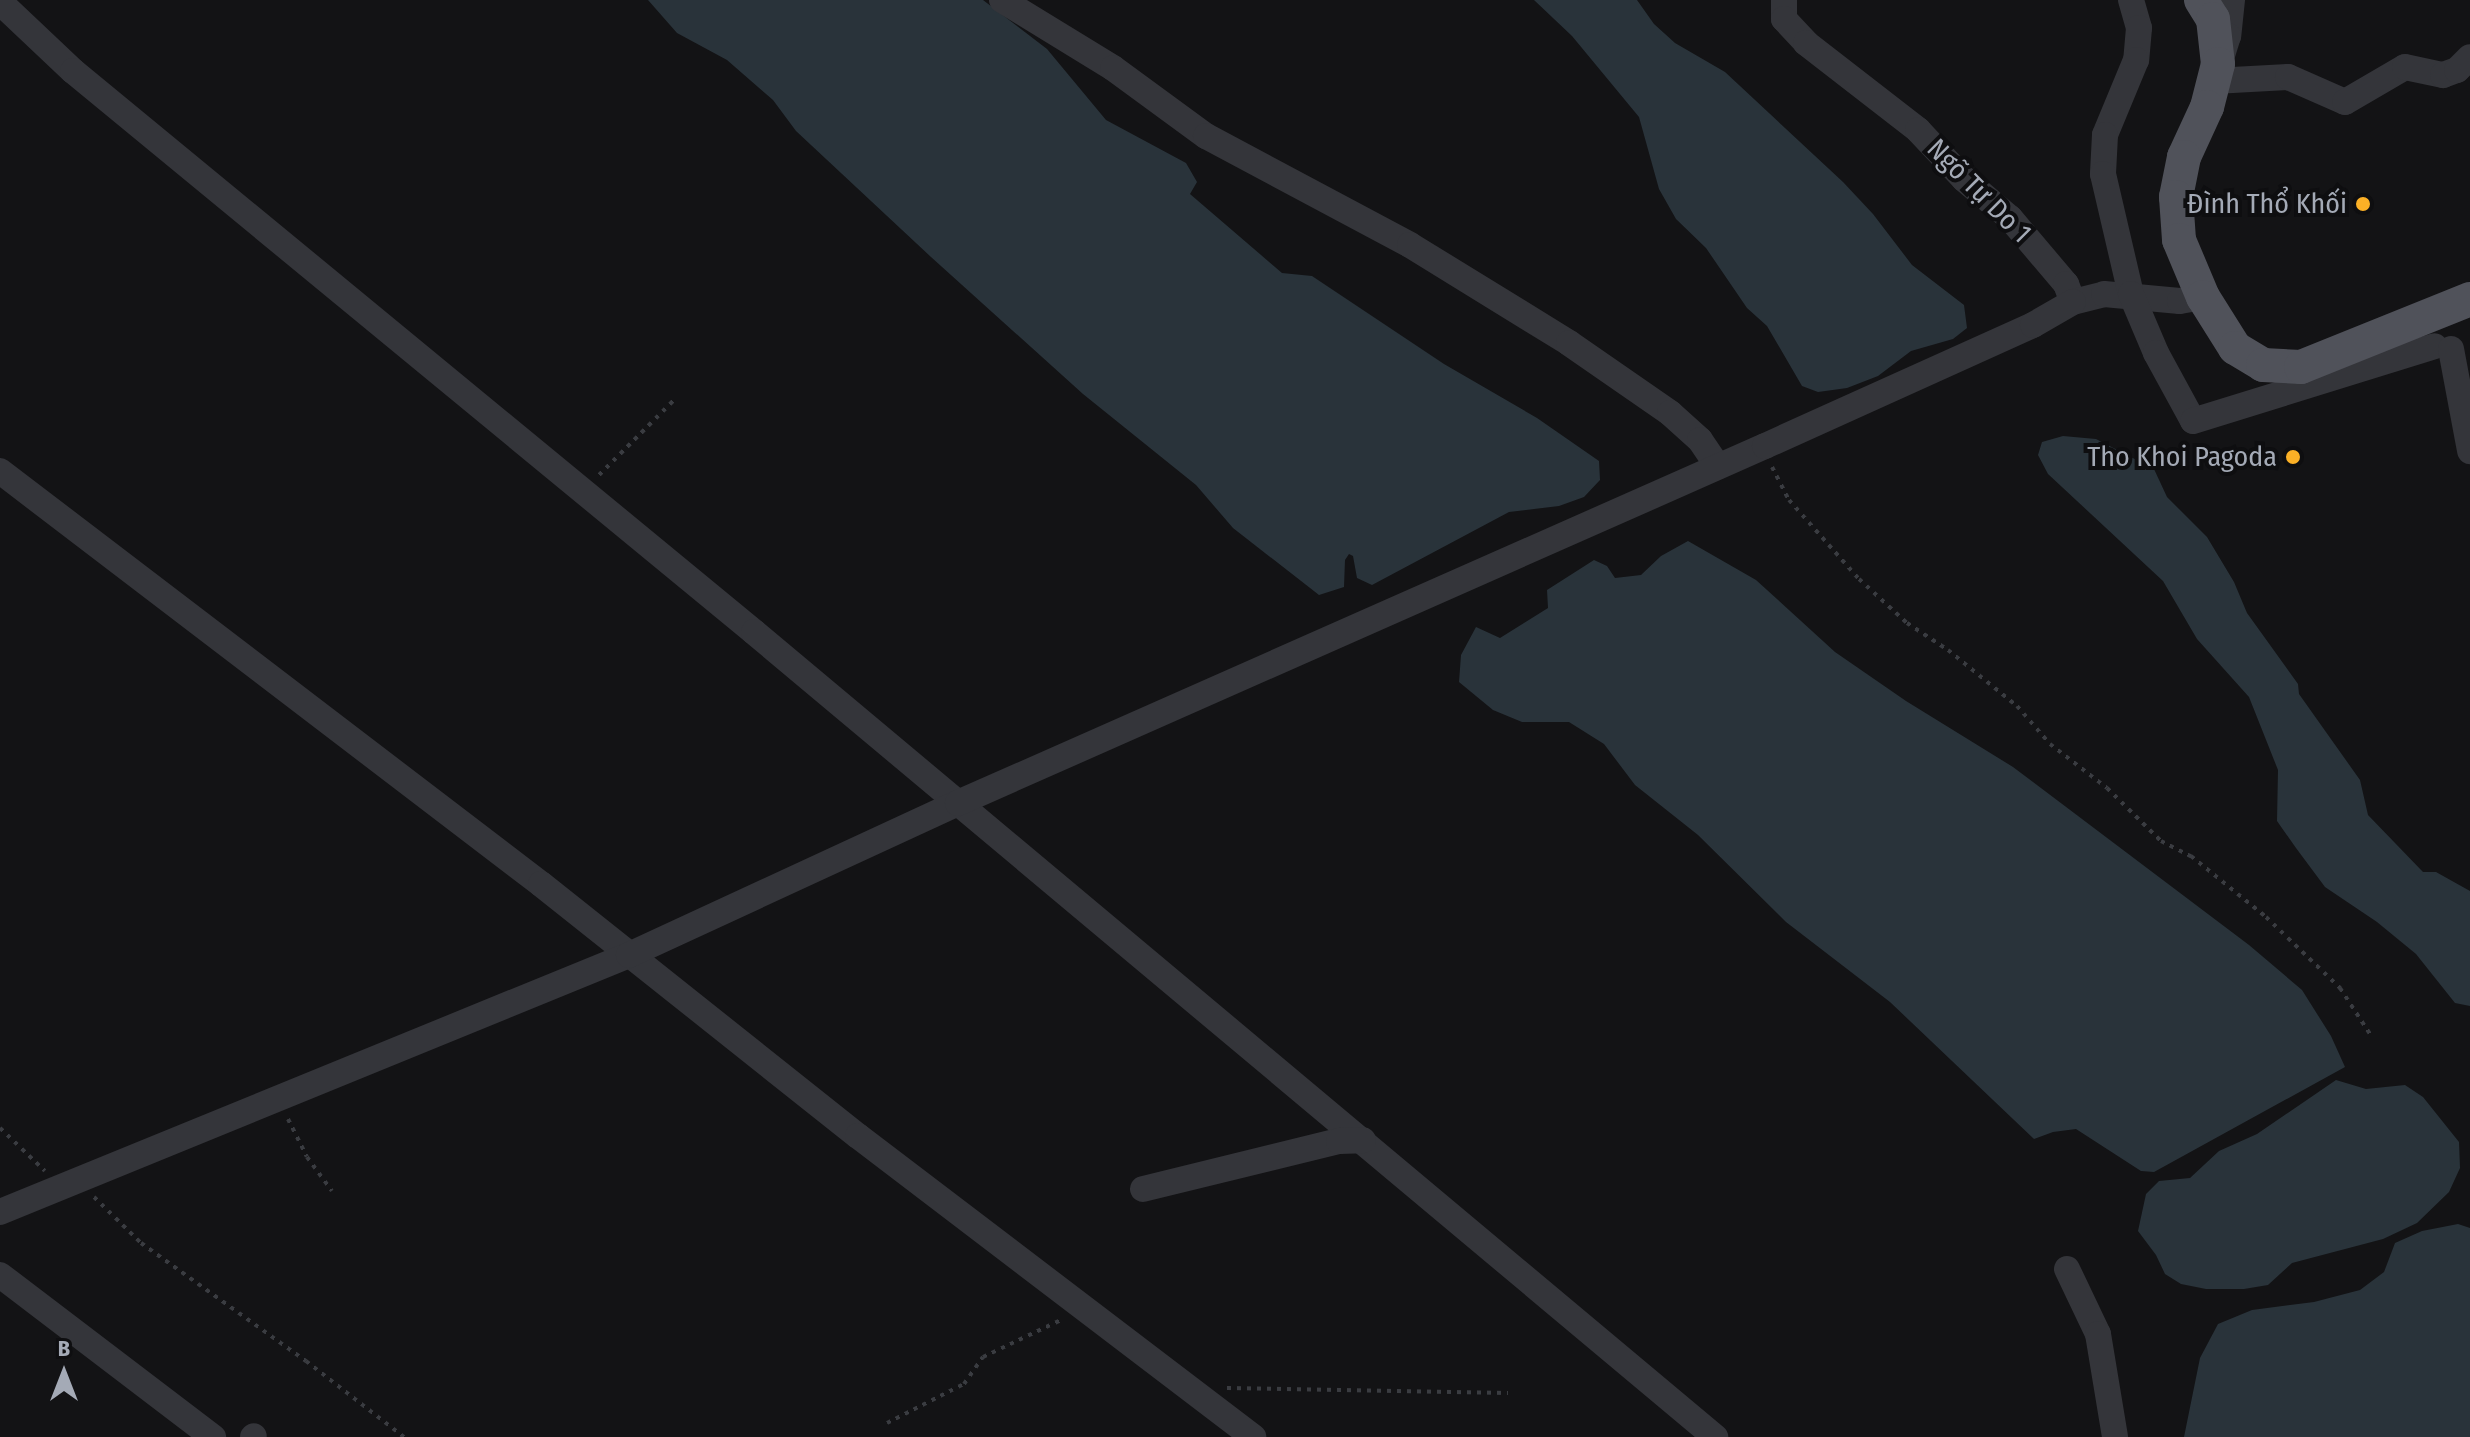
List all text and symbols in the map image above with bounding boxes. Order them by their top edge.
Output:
street label: Ngõ Tự Do 1 [1920,132,2038,250]
place label: Đình Thổ Khối [2187,187,2347,221]
marker: Đình Thổ Khối [2354,195,2372,213]
place label: Tho Khoi Pagoda [2087,440,2277,474]
marker: Tho Khoi Pagoda [2284,448,2302,466]
north arrow [24,1333,104,1413]
text: B [58,1335,70,1362]

